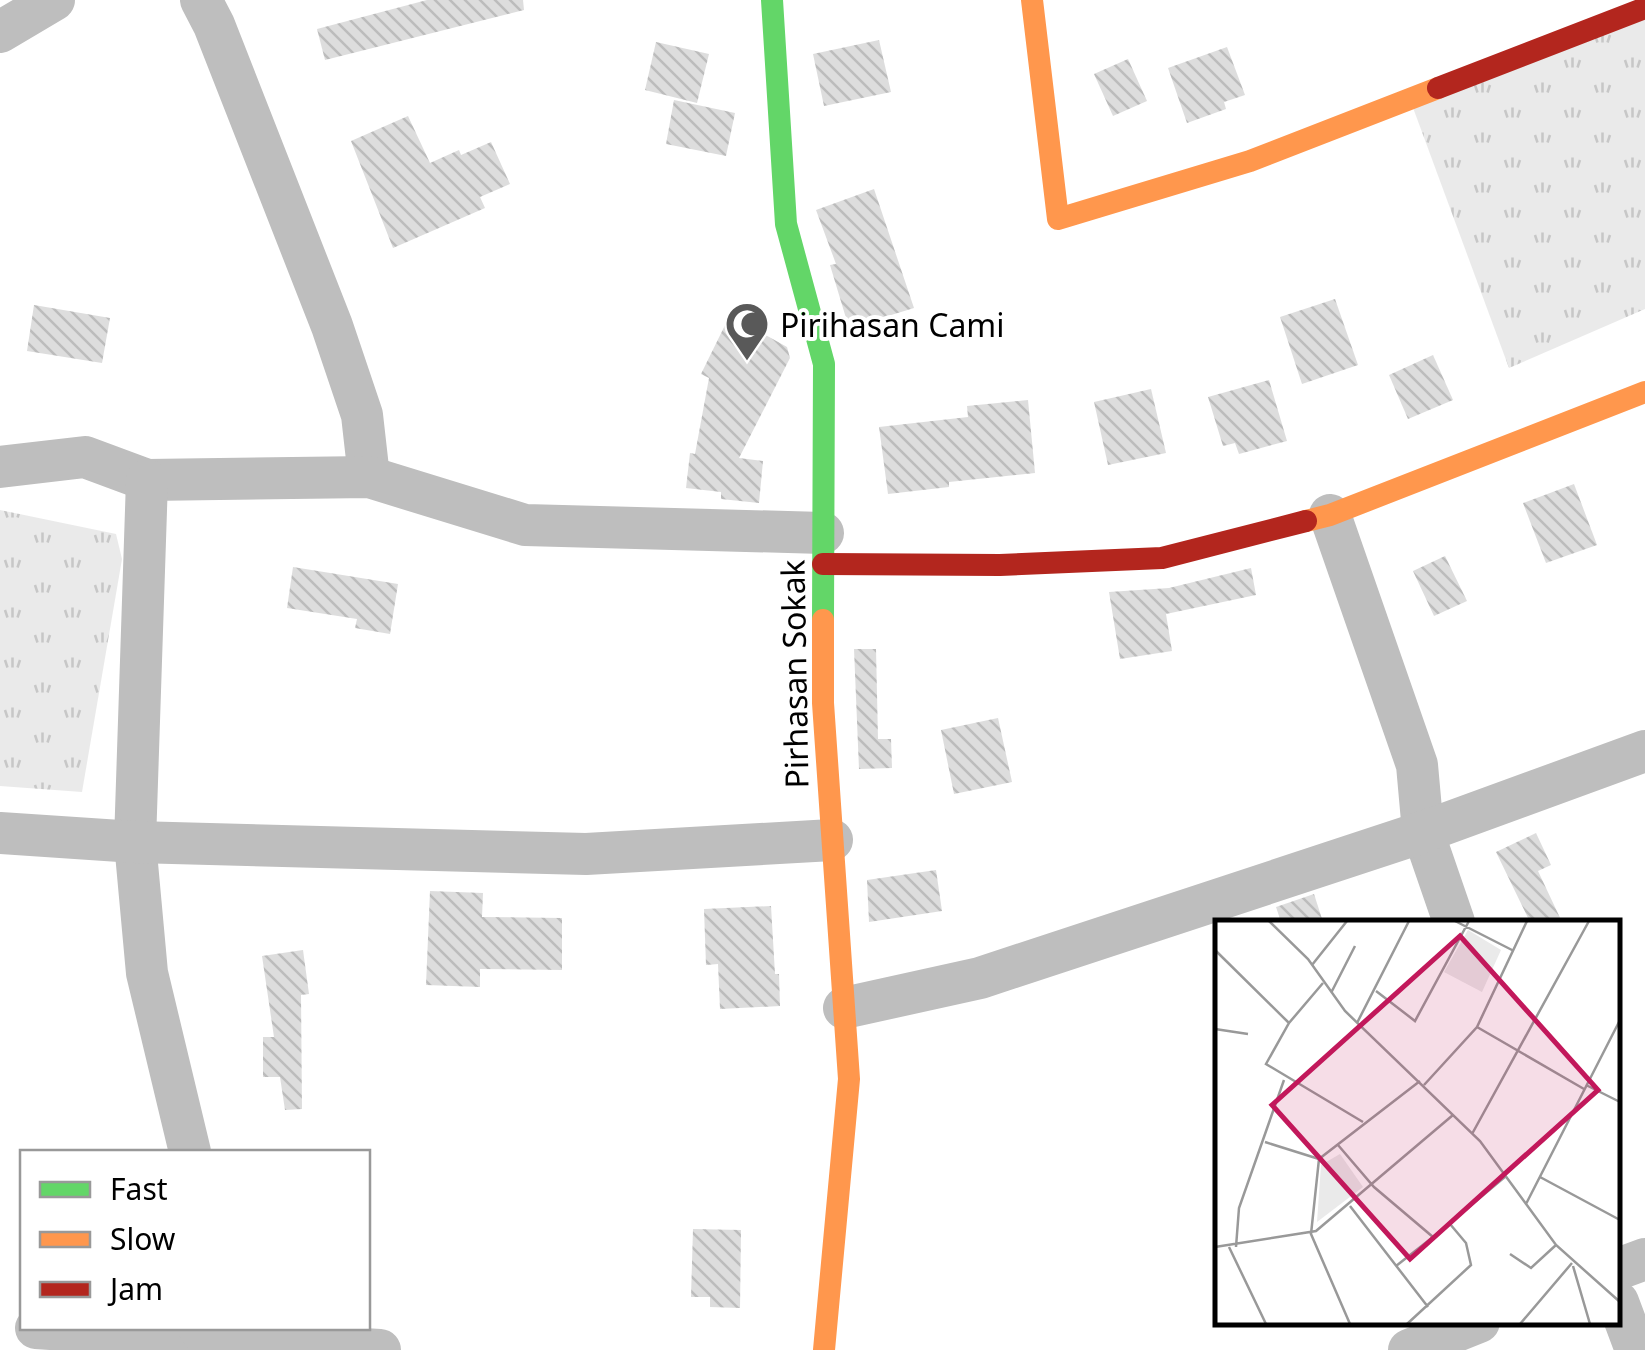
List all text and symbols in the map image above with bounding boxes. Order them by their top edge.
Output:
mosque icon: Pirihasan Cami [724,301,770,362]
place label: Pirihasan Cami [780,303,1005,346]
street label: Pirhasan Sokak [771,559,817,789]
inset map [1215,920,1620,1325]
legend [20,1150,370,1330]
text: Fast [110,1168,168,1209]
text: Slow [110,1218,176,1259]
text: Jam [107,1268,163,1309]

